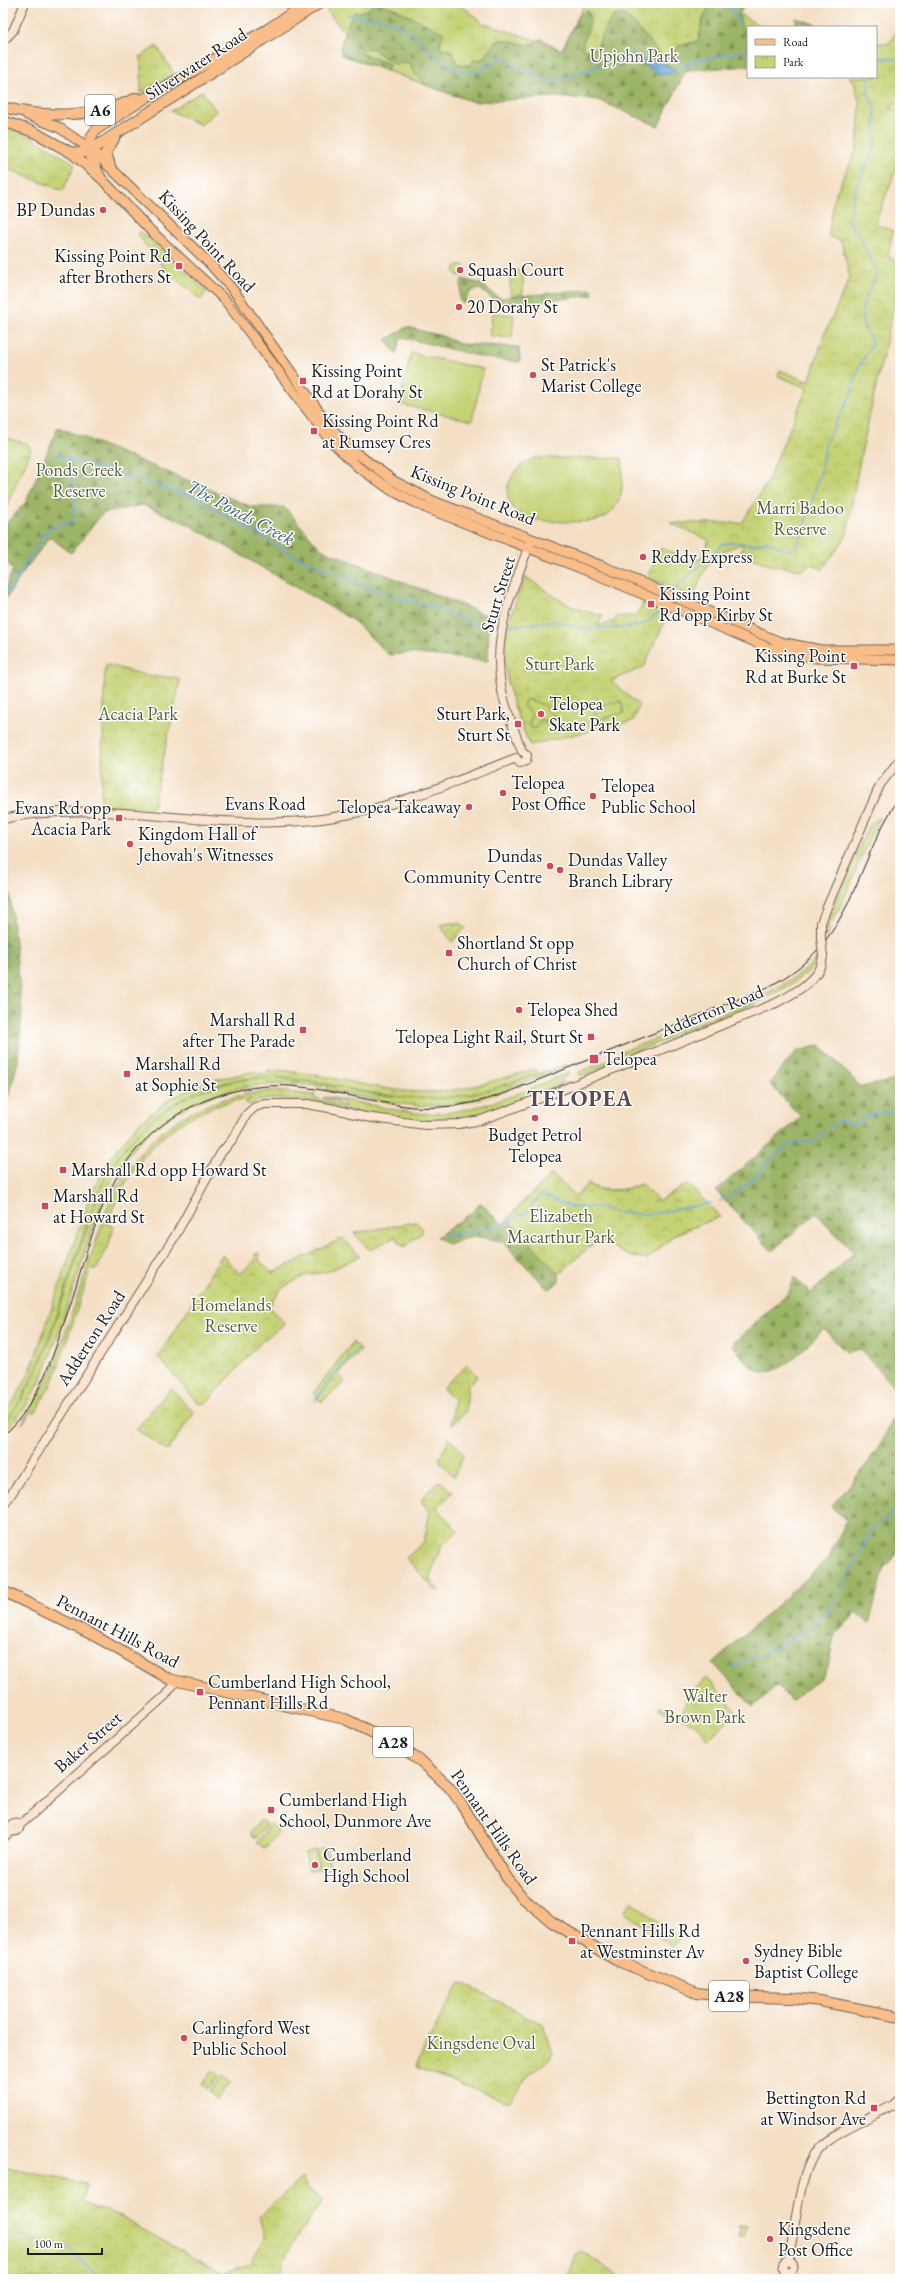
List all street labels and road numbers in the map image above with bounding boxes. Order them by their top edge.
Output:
street label: Silverwater Road [141,22,252,105]
road number: A6 [85,95,115,125]
street label: Kissing Point Road [154,184,262,298]
street label: Kissing Point Road [407,459,540,530]
street label: Sturt Street [475,553,520,635]
street label: Evans Road [225,792,306,815]
street label: Adderton Road [656,979,767,1042]
street label: Adderton Road [51,1285,130,1391]
street label: Pennant Hills Road [53,1589,184,1673]
street label: Baker Street [49,1706,127,1777]
road number: A28 [373,1727,413,1757]
street label: Pennant Hills Road [446,1765,543,1890]
road number: A28 [709,1981,749,2011]

